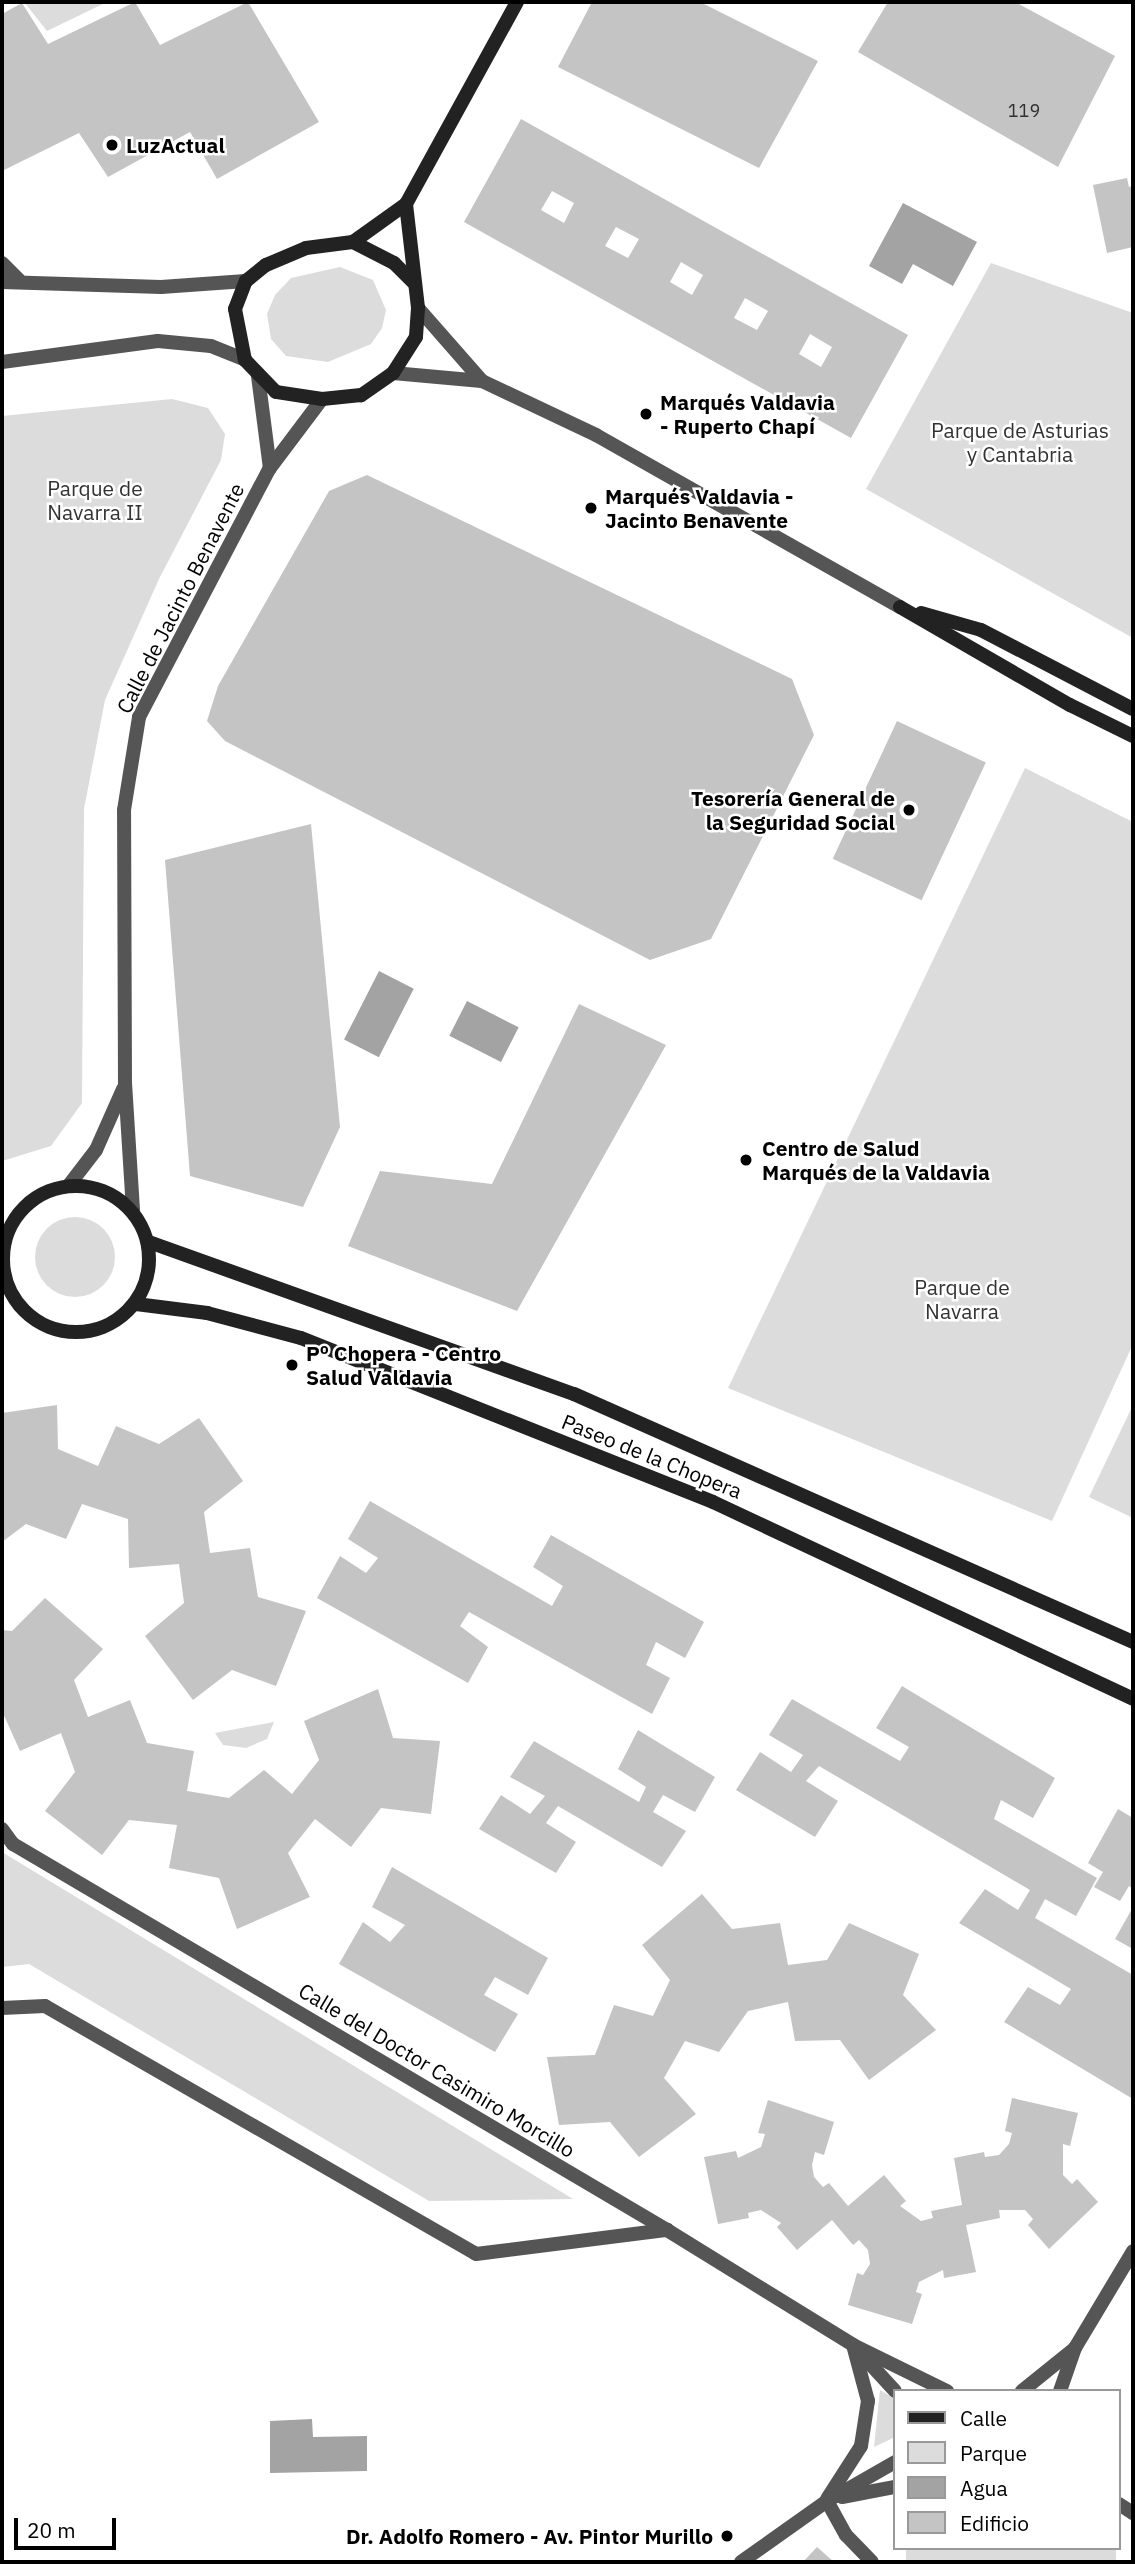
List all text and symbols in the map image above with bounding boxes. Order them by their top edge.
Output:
house number: 119 [1008,100,1040,122]
place label: LuzActual [126,132,225,158]
marker: LuzActual [104,137,120,153]
place label: Marqués Valdavia - Ruperto Chapí [660,389,835,439]
marker: Marqués Valdavia - Ruperto Chapí [638,406,654,422]
park label: Parque de Asturias y Cantabria [931,417,1109,467]
park label: Parque de Navarra II [47,475,143,525]
street label: Calle de Jacinto Benavente [111,479,249,717]
place label: Marqués Valdavia - Jacinto Benavente [605,483,793,533]
marker: Marqués Valdavia - Jacinto Benavente [583,500,599,516]
place label: Tesorería General de la Seguridad Social [691,785,895,835]
marker: Tesorería General de la Seguridad Social [901,802,917,818]
place label: Centro de Salud Marqués de la Valdavia [762,1135,990,1185]
marker: Centro de Salud Marqués de la Valdavia [736,1150,756,1170]
park label: Parque de Navarra [914,1274,1010,1324]
place label: Pº Chopera - Centro Salud Valdavia [306,1340,501,1390]
marker: Pº Chopera - Centro Salud Valdavia [284,1357,300,1373]
street label: Paseo de la Chopera [558,1408,746,1504]
street label: Calle del Doctor Casimiro Morcillo [294,1977,580,2163]
legend [894,2389,1121,2550]
text: Calle [960,2404,1007,2432]
text: Parque [960,2439,1027,2467]
text: Agua [960,2474,1008,2502]
scale bar [18,2504,119,2548]
text: Edificio [960,2509,1029,2537]
text: 20 m [27,2516,76,2544]
place label: Dr. Adolfo Romero - Av. Pintor Murillo [346,2523,713,2549]
marker: Dr. Adolfo Romero - Av. Pintor Murillo [719,2528,735,2544]

